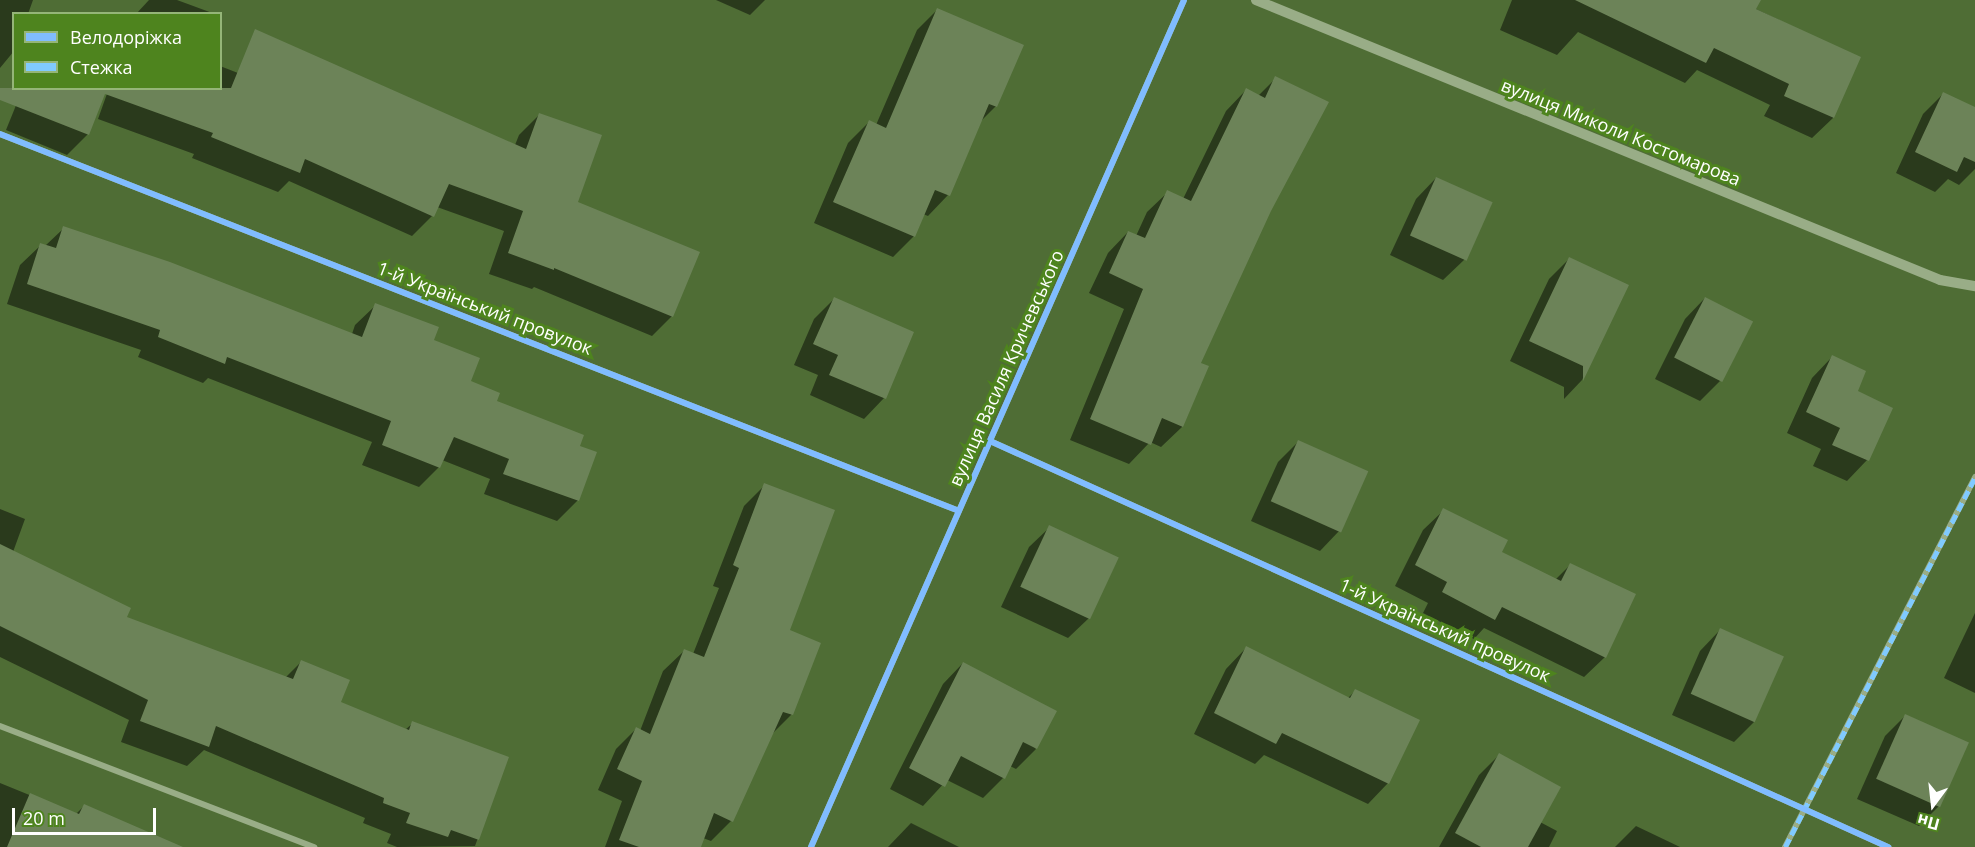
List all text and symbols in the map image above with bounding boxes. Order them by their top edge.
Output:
legend [12,12,222,90]
text: Велодоріжка [70,25,182,49]
text: Стежка [70,55,132,79]
street label: вулиця Миколи Костомарова [1498,74,1744,190]
street label: вулиця Василя Кричевського [944,246,1068,490]
street label: 1-й Український провулок [374,257,596,359]
street label: 1-й Український провулок [1336,574,1554,686]
north arrow [1903,775,1963,835]
scale bar [15,796,159,834]
text: 20 m [23,806,65,830]
text: Пн [1915,809,1942,836]

